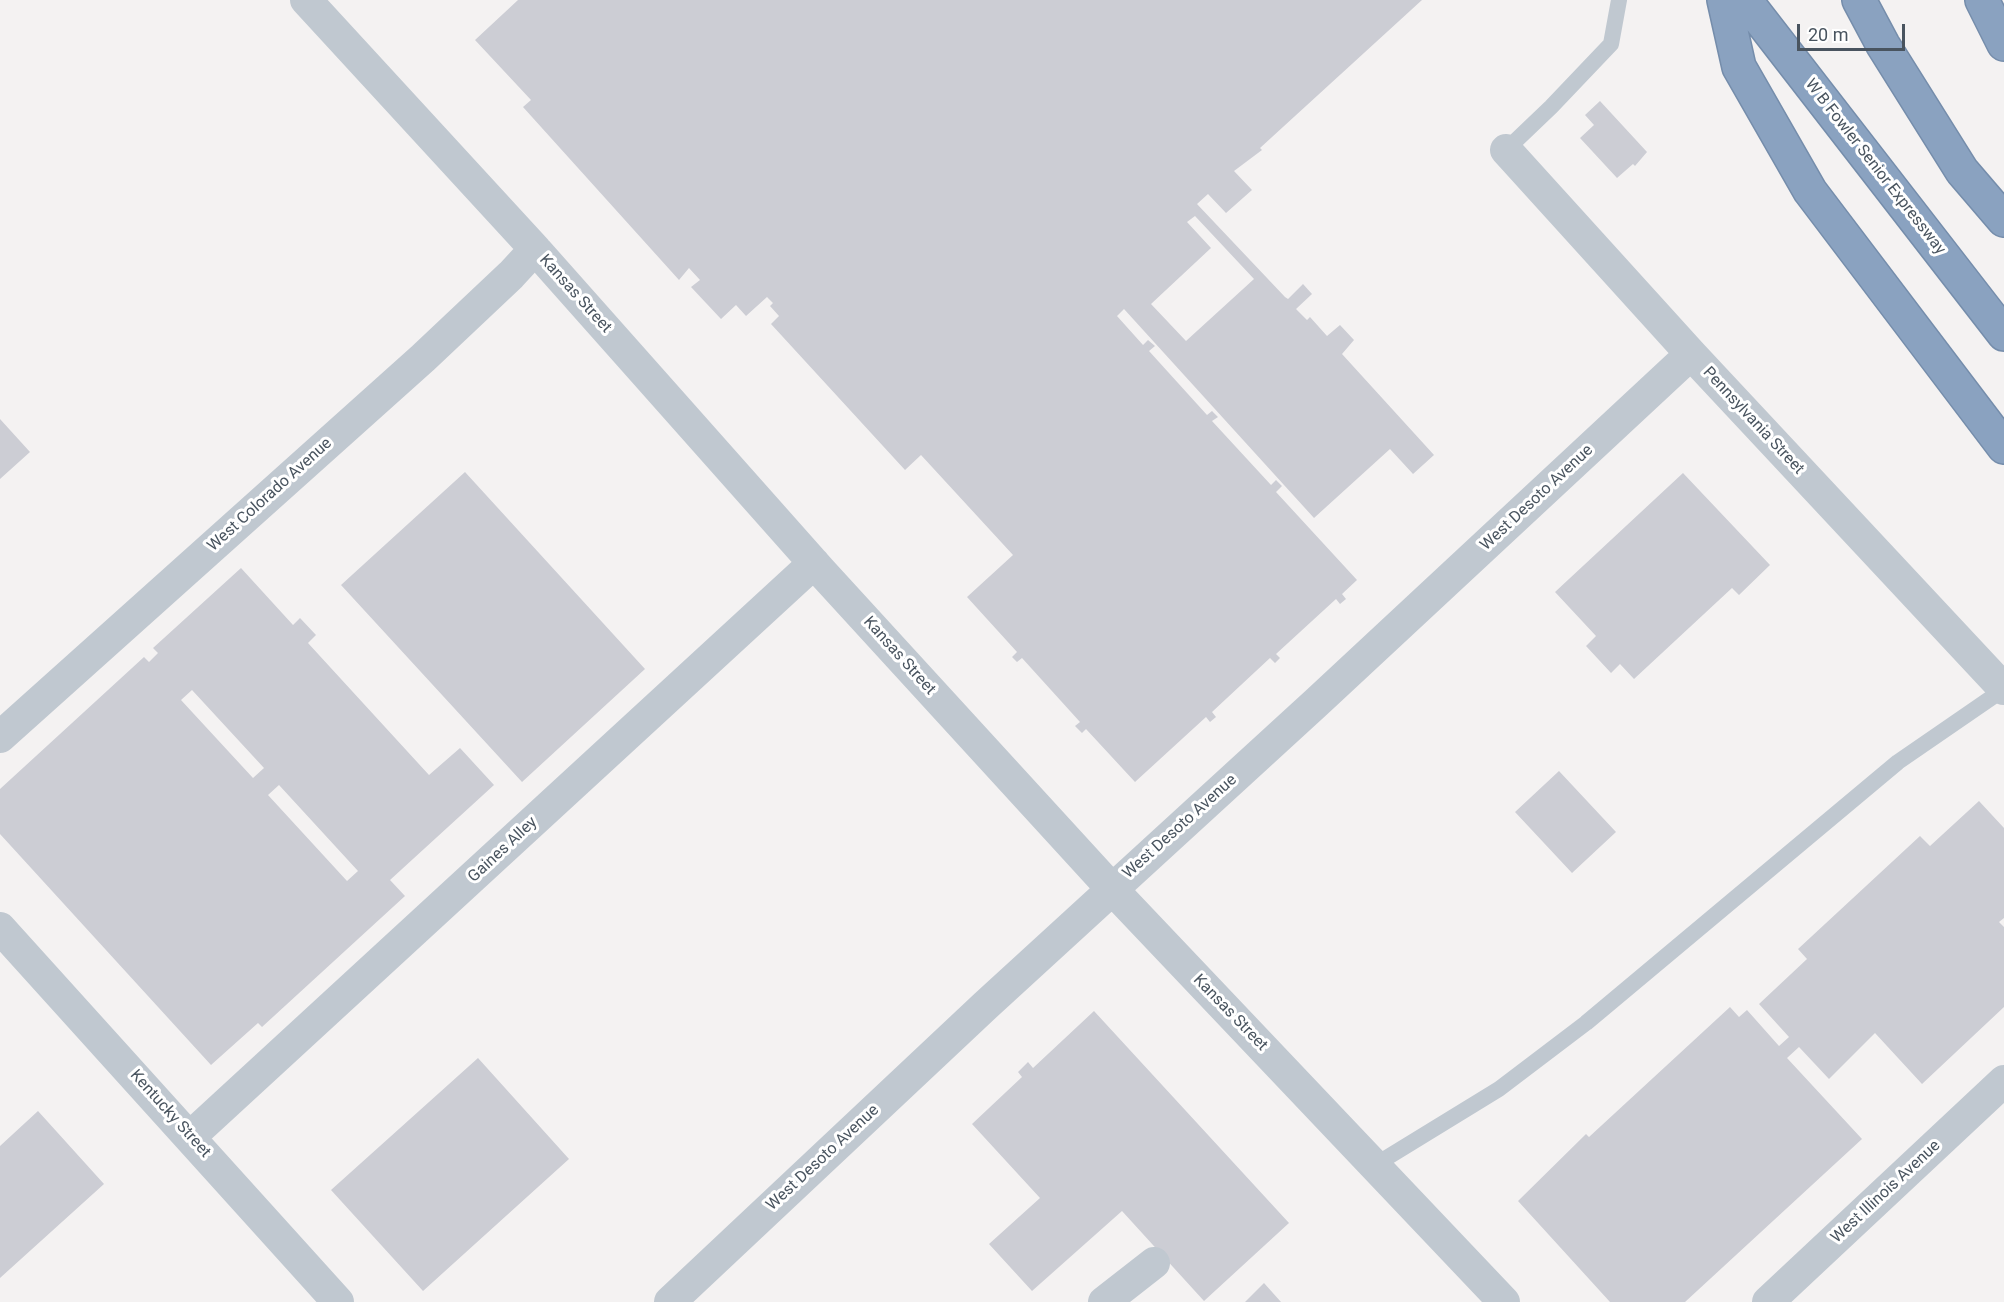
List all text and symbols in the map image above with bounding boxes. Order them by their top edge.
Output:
scale bar [1800,12,1908,50]
text: 20 m [1808,24,1848,45]
street label: W B Fowler Senior Expressway [1801,75,1949,259]
street label: Kansas Street [535,251,615,337]
street label: Pennsylvania Street [1698,363,1808,479]
street label: West Colorado Avenue [204,434,336,556]
street label: West Desoto Avenue [1477,441,1597,555]
street label: Kansas Street [859,613,939,699]
street label: West Desoto Avenue [1119,771,1241,883]
street label: Gaines Alley [465,813,541,887]
street label: Kansas Street [1189,971,1271,1055]
street label: Kentucky Street [126,1066,214,1162]
street label: West Desoto Avenue [763,1101,883,1215]
street label: West Illinois Avenue [1827,1136,1945,1248]

